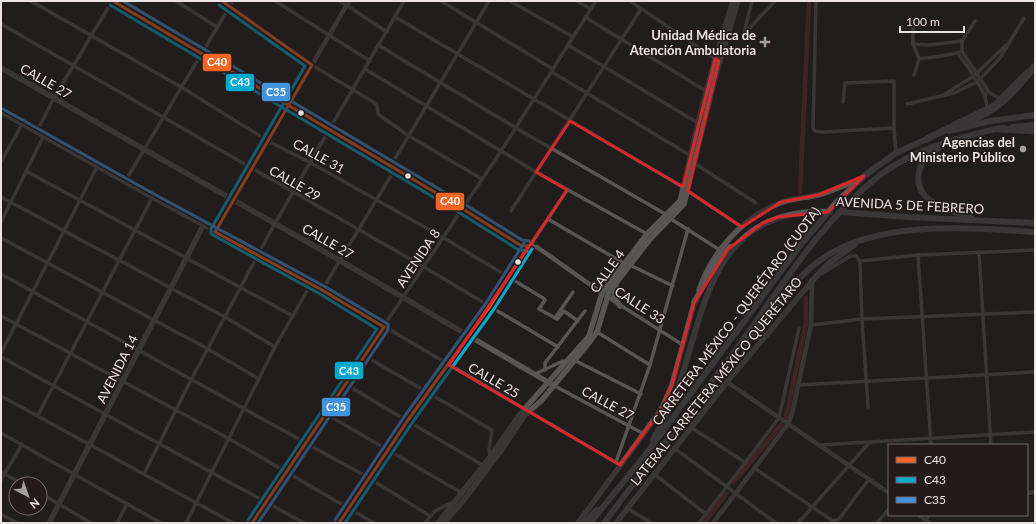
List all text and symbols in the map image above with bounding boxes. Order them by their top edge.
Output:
scale bar [900,8,964,34]
text: 100 m [906,14,940,29]
place label: Unidad Médica de Atención Ambulatoria [629,27,756,58]
marker: Unidad Médica de Atención Ambulatoria [759,36,771,48]
line badge: C40 [202,53,232,72]
text: C40 [207,55,228,68]
street label: CALLE 27 [17,60,75,102]
line badge: C43 [225,73,255,92]
text: C43 [230,75,250,88]
line badge: C35 [261,82,291,102]
text: C35 [266,85,286,98]
unlabelled marker [296,108,306,118]
place label: Agencias del Ministerio Público [910,134,1016,165]
street label: CALLE 31 [290,135,348,177]
marker: Agencias del Ministerio Público [1018,144,1028,154]
street label: CALLE 29 [266,162,324,204]
unlabelled marker [403,171,413,181]
line badge: C40 [435,192,465,211]
street label: AVENIDA 5 DE FEBRERO [836,193,984,217]
text: C40 [440,194,461,207]
street label: CARRETERA MÉXICO - QUERÉTARO (CUOTA) [649,204,823,428]
street label: CALLE 27 [299,220,357,262]
street label: AVENIDA 8 [393,226,443,290]
street label: CALLE 4 [586,246,628,296]
unlabelled marker [513,257,523,267]
street label: LATERAL CARRETERA MÉXICO QUERÉTARO [627,274,805,488]
street label: CALLE 33 [612,283,668,327]
street label: AVENIDA 14 [93,332,141,406]
street label: CALLE 25 [465,359,523,401]
line badge: C43 [334,361,364,380]
text: C43 [339,364,359,377]
street label: CALLE 27 [579,383,637,424]
line badge: C35 [321,397,351,417]
text: C35 [326,400,346,413]
legend [888,444,1028,516]
text: C40 [924,452,946,467]
text: C43 [924,472,946,487]
north arrow [8,476,48,516]
text: C35 [924,492,946,507]
text: N [27,496,42,512]

